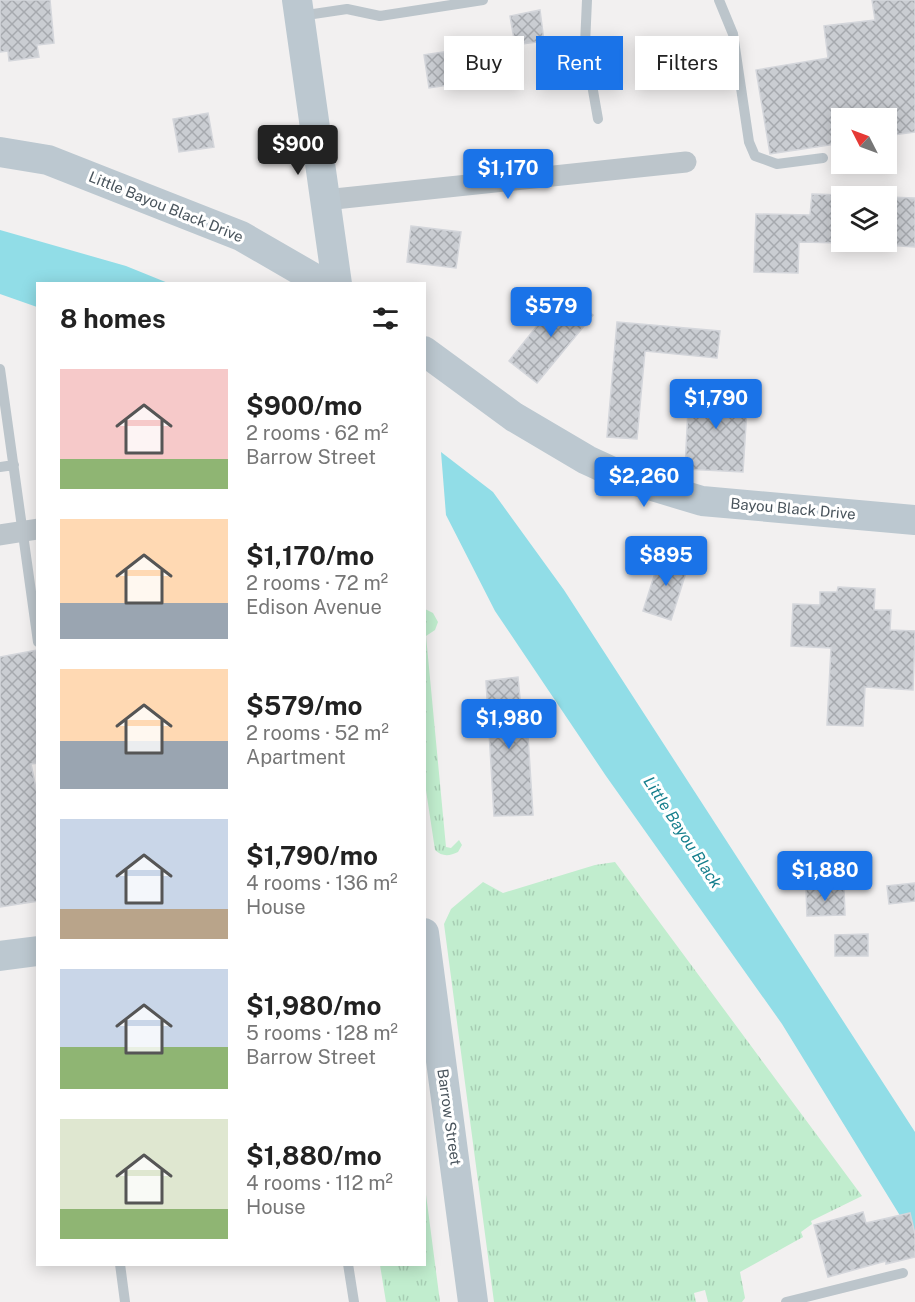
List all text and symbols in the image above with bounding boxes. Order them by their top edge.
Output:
chip: Buy [444,36,524,90]
chip: Rent [536,36,623,90]
chip: Filters [635,36,739,90]
north arrow [831,108,897,174]
map controls [831,108,897,252]
pin: $900 [262,125,334,176]
text: $900 [272,132,324,156]
pin: $1,170 [459,149,557,200]
text: $1,170 [477,156,539,180]
street label: Little Bayou Black Drive [86,168,246,245]
button: layers [831,186,897,252]
pin: $579 [515,287,587,338]
text: $579 [525,294,577,318]
icon: filters [369,302,402,335]
text: 8 homes [60,303,166,334]
pin: $1,790 [667,379,765,430]
text: $1,790 [684,386,748,410]
text: $900/mo [246,390,362,421]
icon: home [108,393,180,465]
text: 2 rooms · 62 m² [246,421,388,445]
text: Barrow Street [246,445,376,469]
pin: $2,260 [595,457,693,508]
text: $2,260 [609,464,680,488]
street label: Bayou Black Drive [730,495,856,522]
pin: $895 [630,536,702,587]
text: $1,170/mo [246,540,374,571]
icon: home [108,543,180,615]
text: $895 [639,543,693,567]
text: 2 rooms · 72 m² [246,571,388,595]
text: Edison Avenue [246,595,382,619]
text: $579/mo [246,690,363,721]
icon: home [108,693,180,765]
pin: $1,980 [460,699,558,750]
text: $1,980 [475,706,543,730]
text: 2 rooms · 52 m² [246,721,389,745]
text: Apartment [246,745,346,769]
water label: Little Bayou Black [639,773,726,892]
text: $1,790/mo [246,840,378,871]
icon: home [108,843,180,915]
pin: $1,880 [776,851,874,902]
text: $1,880 [791,858,859,882]
text: 4 rooms · 136 m² [246,871,398,895]
text: House [246,895,306,919]
text: $1,980/mo [246,990,381,1021]
icon: home [108,993,180,1065]
text: 5 rooms · 128 m² [246,1021,398,1045]
text: Barrow Street [246,1045,376,1069]
street label: Barrow Street [434,1067,465,1167]
text: $1,880/mo [246,1140,382,1171]
icon: home [108,1143,180,1215]
text: 4 rooms · 112 m² [246,1171,393,1195]
text: House [246,1195,306,1219]

